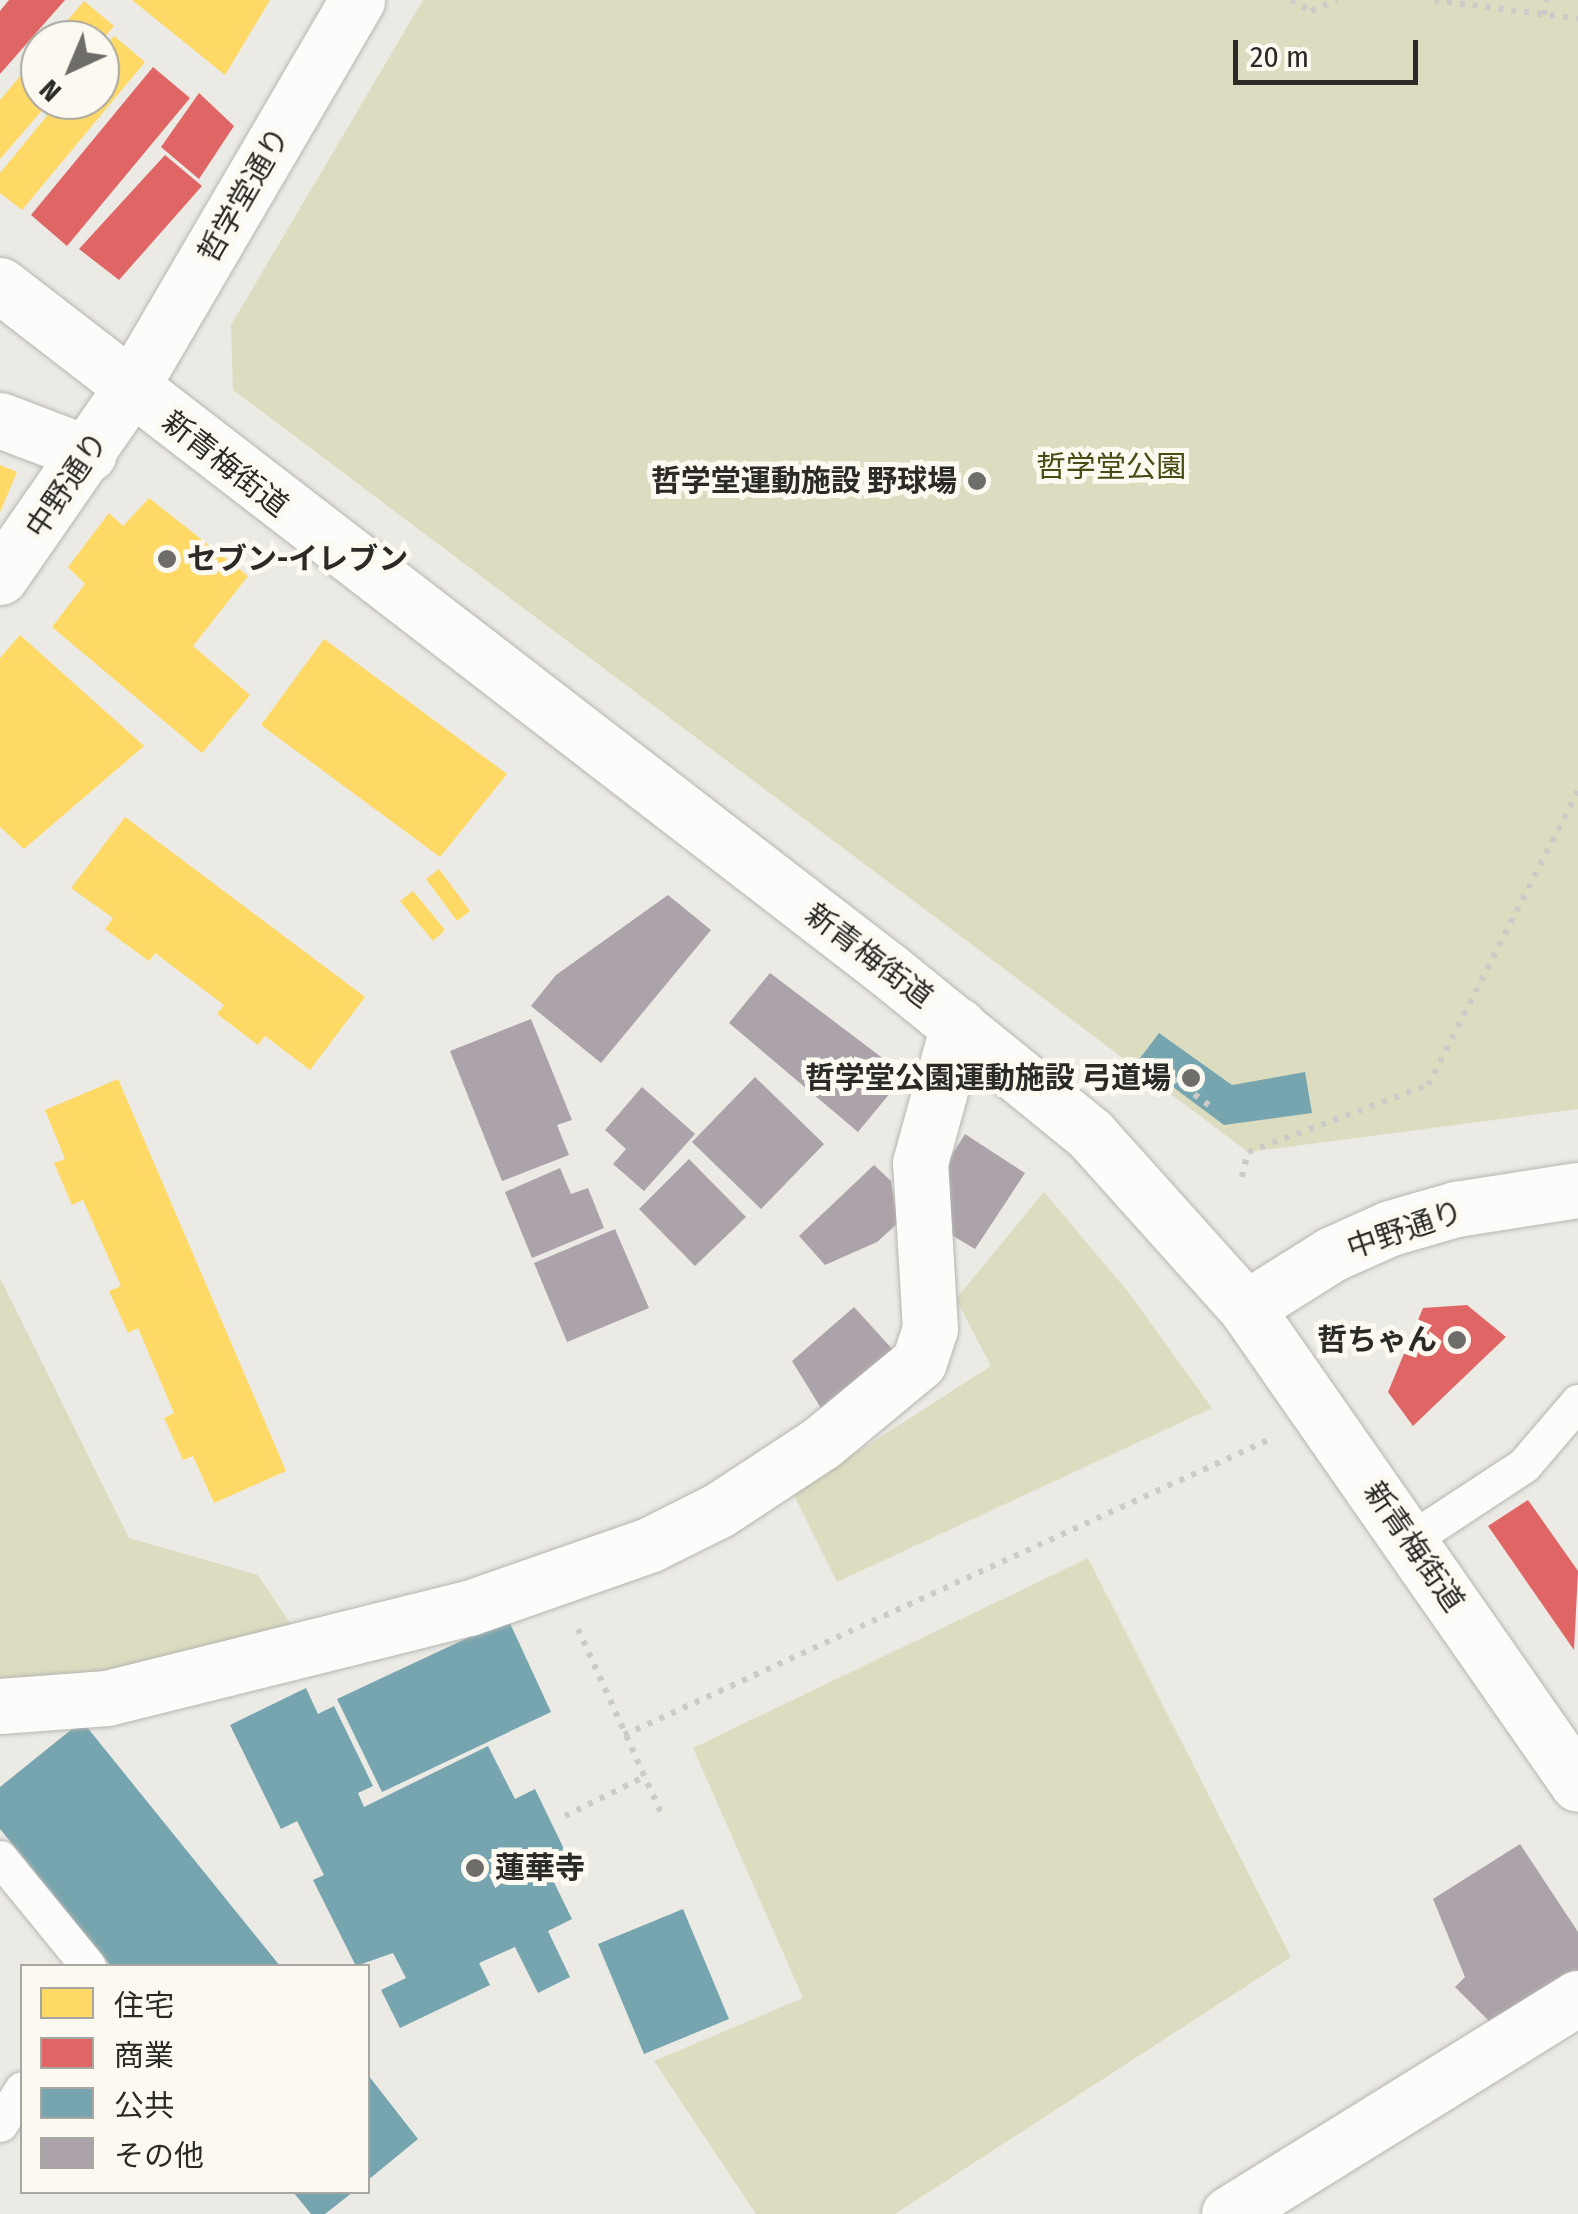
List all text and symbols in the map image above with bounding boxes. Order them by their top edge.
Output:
north arrow [20,20,120,120]
scale bar [1238,20,1423,82]
text: 20 m [1250,39,1309,75]
text: N [33,73,68,108]
street label: 哲学堂通り [191,121,297,269]
street label: 新青梅街道 [155,404,295,524]
street label: 中野通り [19,425,115,545]
park label: 哲学堂公園 [1036,449,1186,485]
place label: 哲学堂運動施設 野球場 [651,463,957,499]
marker: 哲学堂運動施設 野球場 [966,470,988,492]
place label: セブン-イレブン [187,541,408,577]
marker: セブン-イレブン [156,548,178,570]
street label: 新青梅街道 [798,896,940,1016]
place label: 哲学堂公園運動施設 弓道場 [805,1060,1171,1096]
marker: 哲学堂公園運動施設 弓道場 [1180,1067,1202,1089]
street label: 中野通り [1342,1193,1468,1267]
place label: 哲ちゃん [1317,1322,1437,1358]
marker: 哲ちゃん [1446,1329,1468,1351]
street label: 新青梅街道 [1356,1475,1472,1619]
place label: 蓮華寺 [495,1850,585,1886]
marker: 蓮華寺 [464,1857,486,1879]
legend [20,1964,370,2194]
text: 住宅 [114,1988,174,2024]
text: 商業 [114,2038,174,2074]
text: 公共 [114,2088,174,2124]
text: その他 [114,2138,204,2174]

